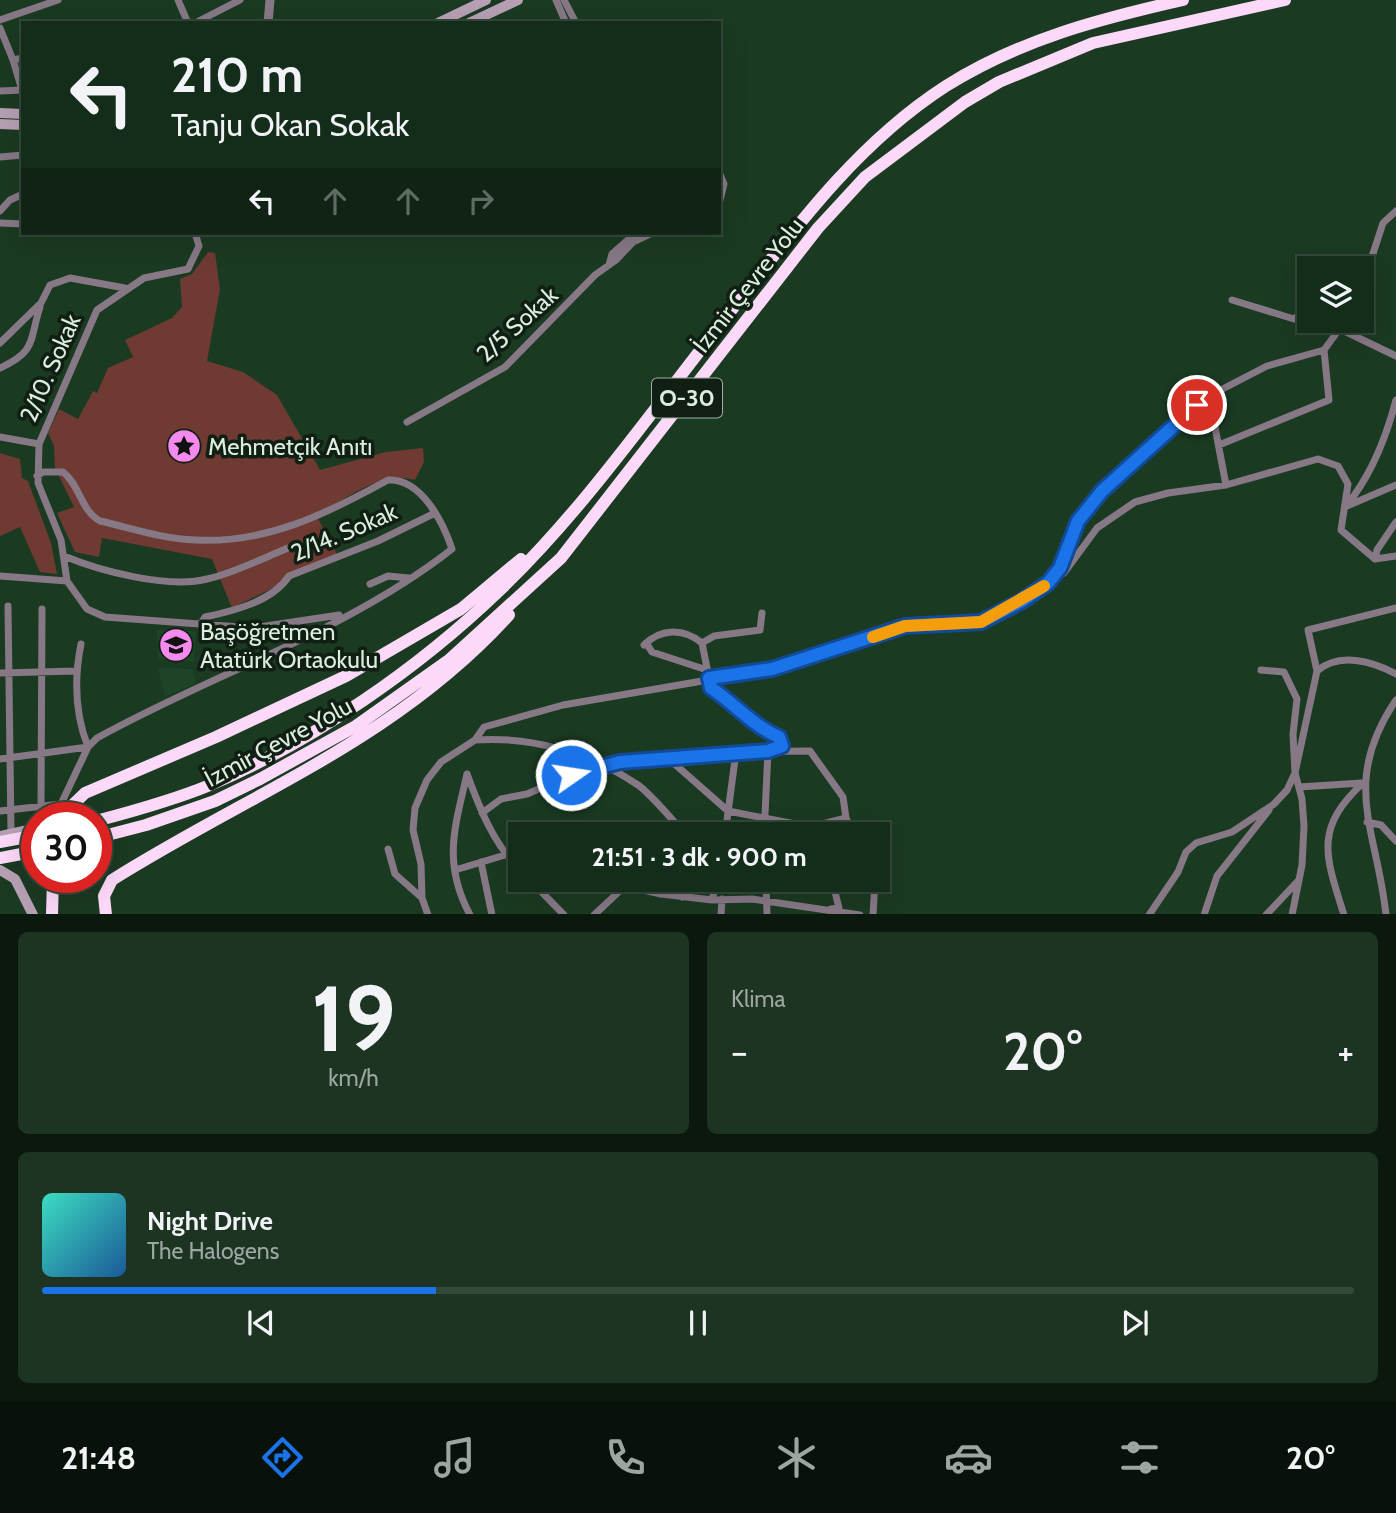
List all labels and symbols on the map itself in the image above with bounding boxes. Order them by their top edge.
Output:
street label: İzmir Çevre Yolu [686,212,810,358]
street label: 2/5 Sokak [471,280,564,368]
street label: 2/10. Sokak [13,309,87,426]
pin [1167,375,1227,435]
road number: O-30 [652,378,722,418]
place icon: Mehmetçik Anıtı [165,427,203,465]
place label: Mehmetçik Anıtı [208,432,372,461]
street label: 2/14. Sokak [287,497,402,567]
place label: Başöğretmen Atatürk Ortaokulu [200,617,378,674]
school or university icon: Başöğretmen Atatürk Ortaokulu [157,626,195,664]
street label: İzmir Çevre Yolu [199,691,357,793]
position arrow [534,738,608,812]
speed limit sign: 30 [21,802,112,893]

